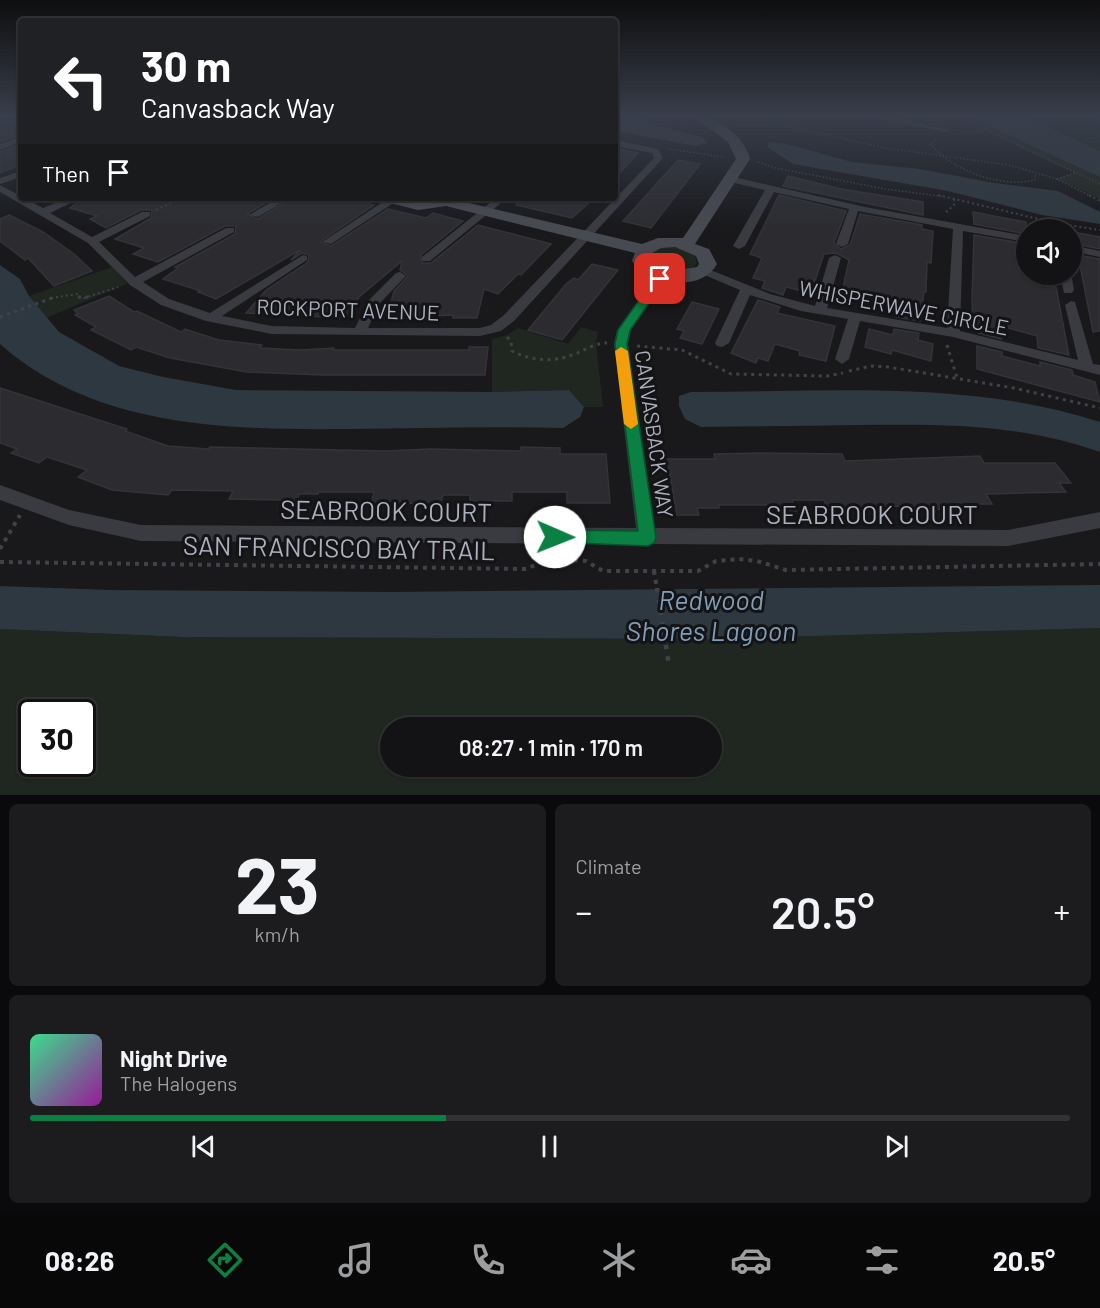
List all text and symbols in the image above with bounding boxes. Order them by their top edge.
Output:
text: 30 m [141,40,231,90]
icon: left [42,42,120,120]
text: Canvasback Way [141,91,335,123]
icon: arrive [102,156,135,189]
text: Then [42,160,90,186]
map controls [1016,219,1082,285]
button: sound [1016,219,1082,285]
pin [634,253,685,304]
icon: arrive [643,262,676,295]
street label: WHISPERWAVE CIRCLE [797,274,1011,340]
street label: ROCKPORT AVENUE [256,293,440,325]
street label: CANVASBACK WAY [631,349,679,519]
street label: SEABROOK COURT [280,493,492,527]
street label: SEABROOK COURT [766,498,978,529]
position arrow [523,505,587,569]
street label: SAN FRANCISCO BAY TRAIL [183,529,495,565]
water label: Redwood Shores Lagoon [626,583,796,646]
speed limit sign: 30 [18,699,96,777]
text: 08:27 · 1 min · 170 m [459,734,643,760]
text: 23 [235,836,320,930]
text: Climate [576,854,642,878]
text: 20.5° [771,884,875,938]
text: − [576,891,592,931]
text: + [1053,891,1070,931]
text: km/h [255,922,300,946]
text: Night Drive [120,1045,228,1071]
text: The Halogens [120,1071,237,1095]
icon: previous [187,1130,220,1163]
icon: pause [533,1130,566,1163]
icon: next [880,1130,913,1163]
icon: directions [204,1239,246,1281]
icon: music [335,1239,377,1281]
icon: phone [467,1239,509,1281]
icon: climate [598,1239,640,1281]
icon: car [730,1239,772,1281]
icon: filters [861,1239,903,1281]
text: 08:26 [45,1244,114,1276]
text: 20.5° [993,1244,1055,1276]

